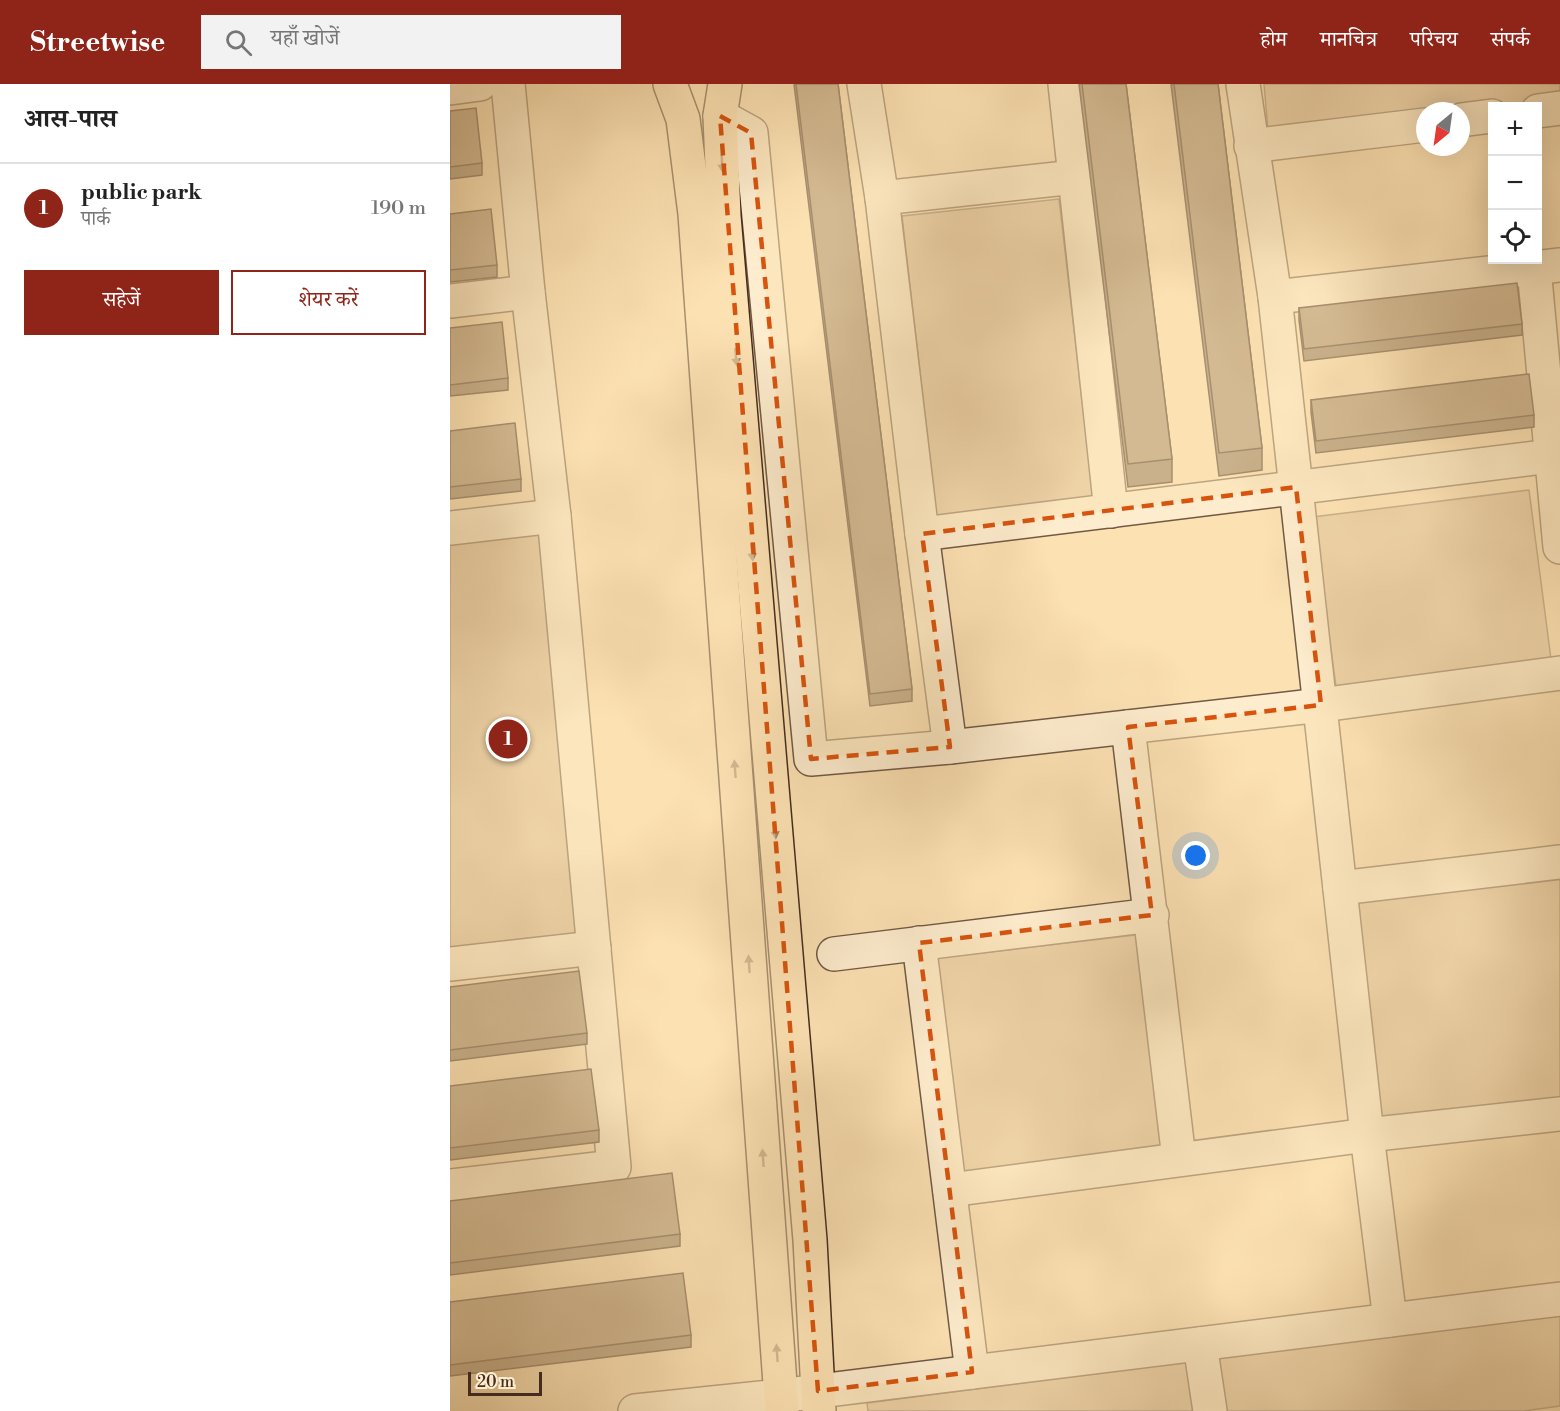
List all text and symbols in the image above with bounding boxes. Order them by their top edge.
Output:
search box [201,15,621,69]
text: Streetwise [30,25,165,60]
text: यहाँ खोजें [270,25,339,52]
icon: search [222,26,255,59]
text: होम [1260,27,1287,53]
text: मानचित्र [1320,27,1377,53]
text: परिचय [1410,27,1458,53]
text: संपर्क [1491,27,1530,53]
north arrow [1416,102,1470,156]
map controls [1488,102,1542,264]
button: + [1488,102,1542,156]
text: आस-पास [24,103,117,135]
one-way arrow [717,154,726,173]
button: − [1488,156,1542,210]
text: public park [81,179,202,206]
text: 1 [39,196,48,221]
text: 190 m [371,196,426,221]
text: पार्क [81,207,110,232]
button: locate [1488,210,1542,264]
button: सहेजें [24,270,219,335]
button: शेयर करें [231,270,426,335]
one-way arrow [731,348,740,367]
one-way arrow [747,542,757,561]
pin: 1 [488,716,528,762]
one-way arrow [731,760,740,779]
one-way arrow [770,820,780,839]
your location [1181,841,1210,870]
one-way arrow [745,954,754,973]
one-way arrow [759,1149,768,1168]
one-way arrow [773,1343,782,1362]
scale bar [468,1369,542,1396]
text: 20 m [477,1372,514,1392]

